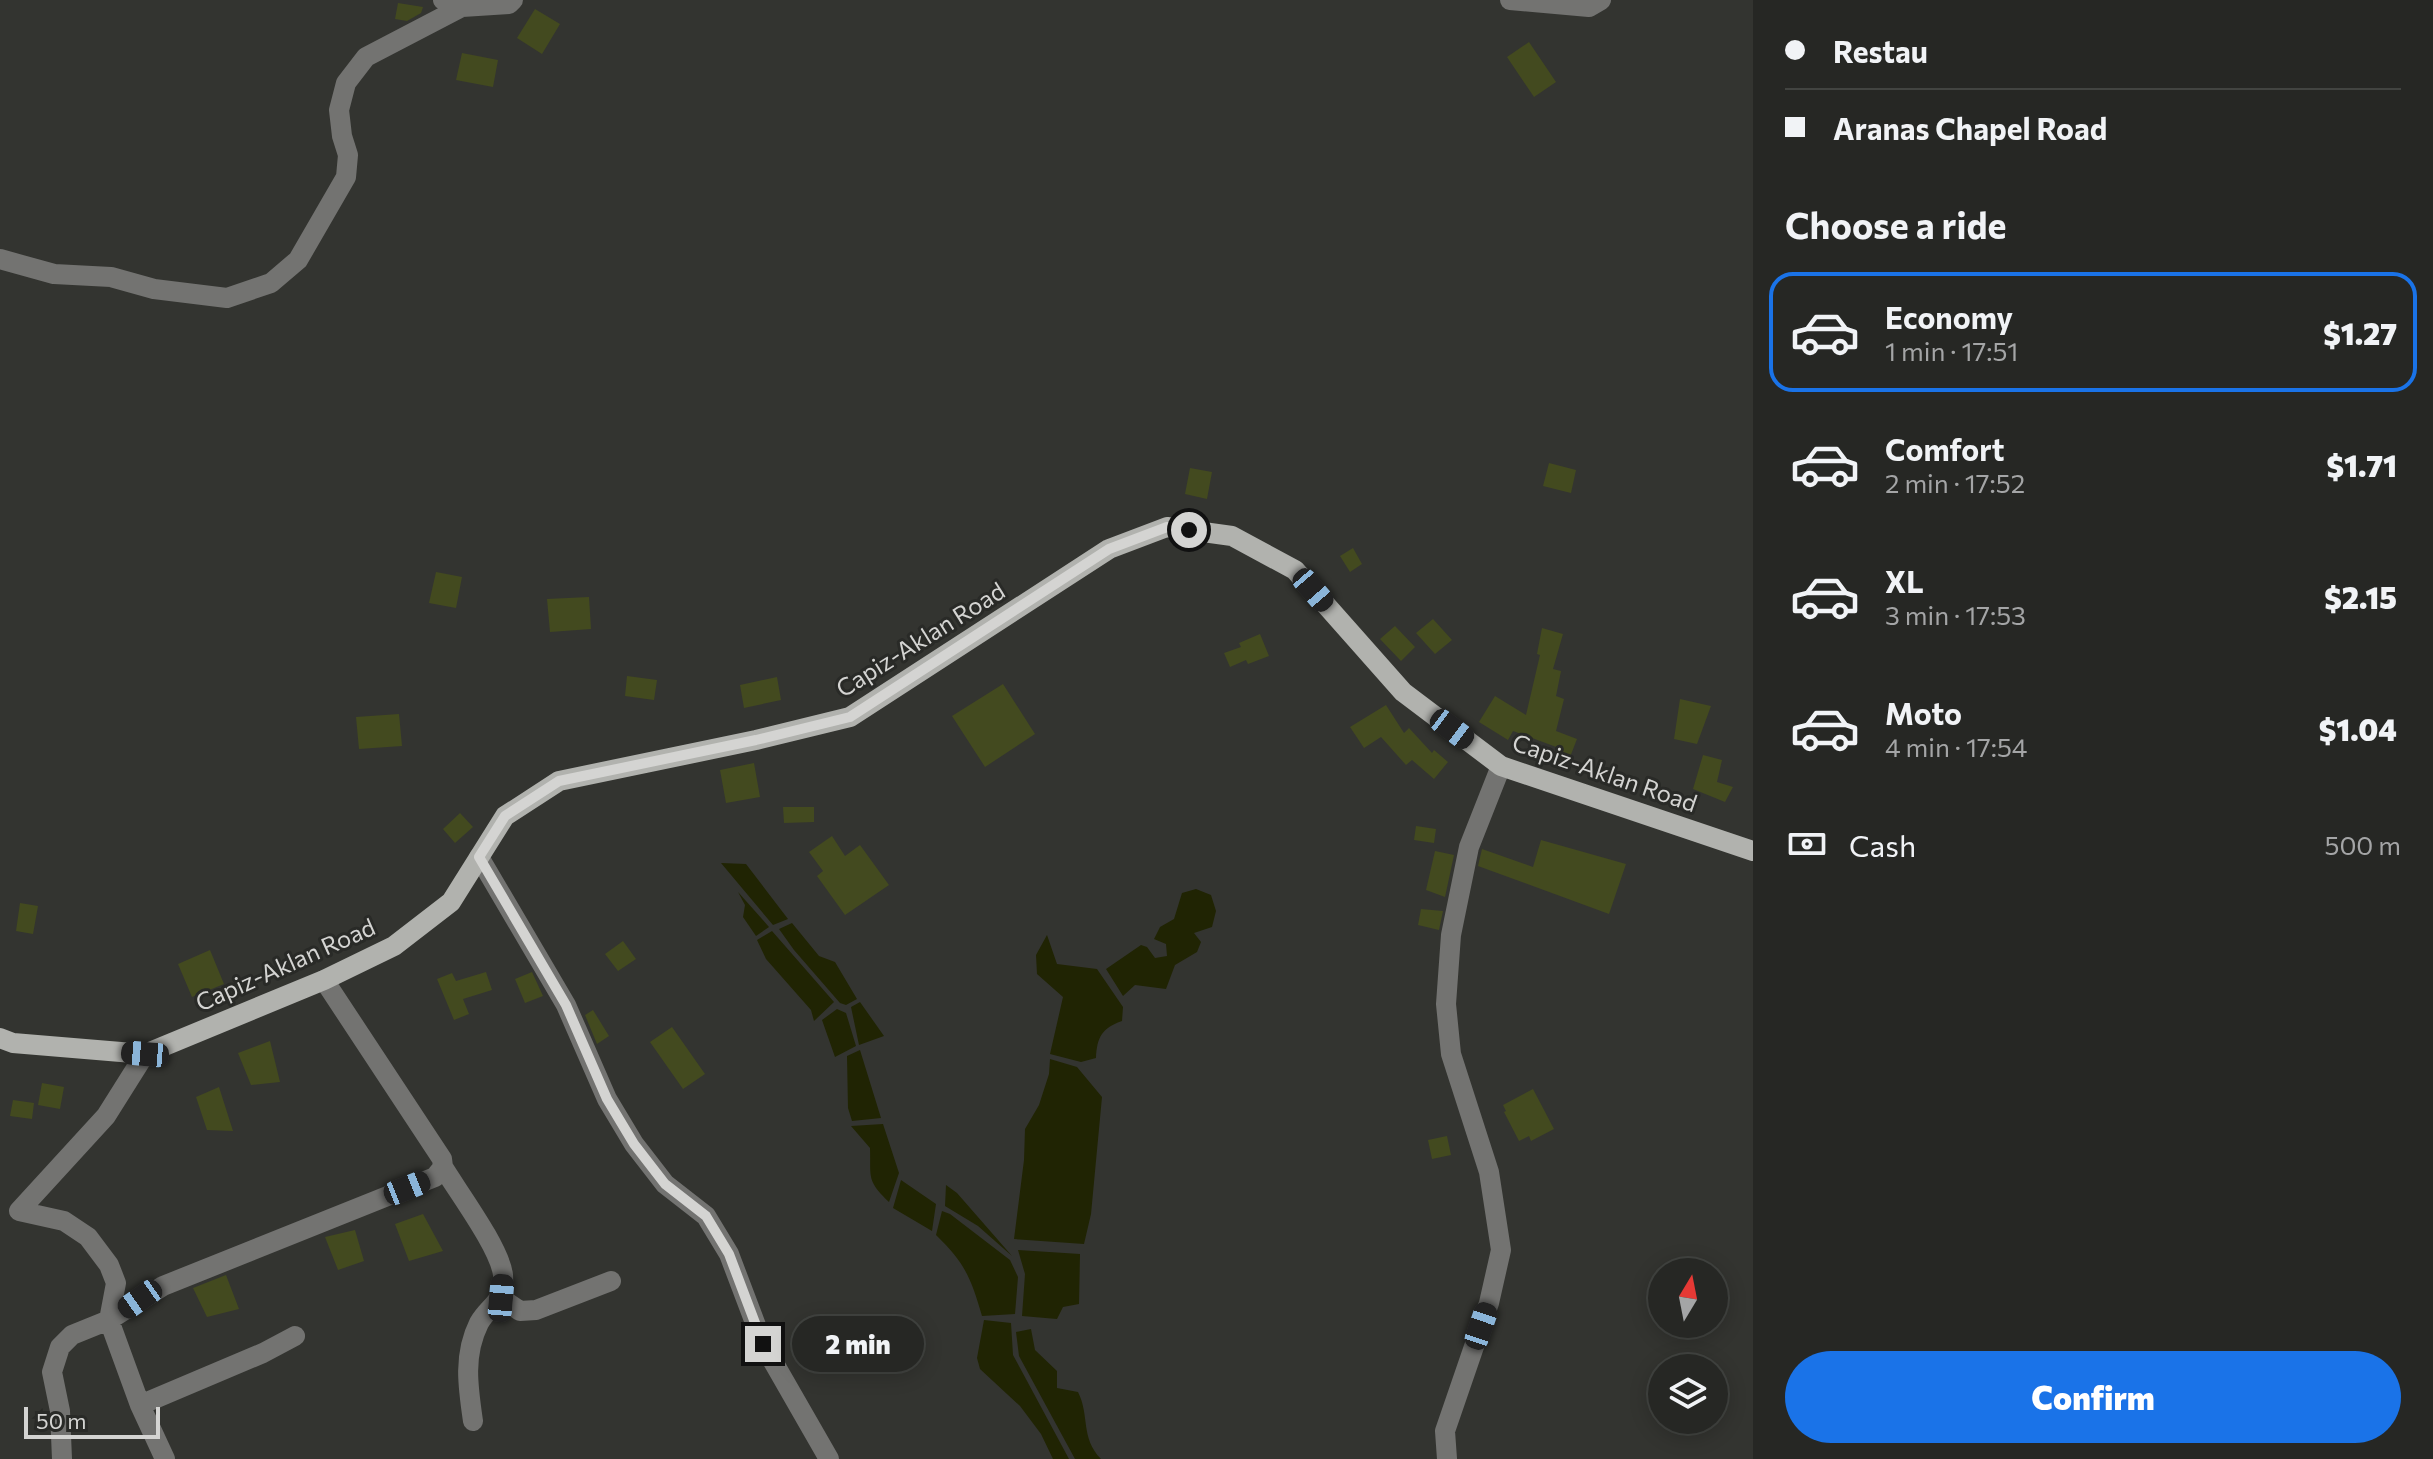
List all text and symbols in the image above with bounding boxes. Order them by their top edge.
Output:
text: Restau [1833,32,1928,69]
text: Aranas Chapel Road [1833,109,2107,146]
text: Choose a ride [1785,202,2006,246]
icon: car [1789,296,1861,368]
text: Economy [1885,298,2013,335]
text: $1.27 [2323,314,2397,351]
text: 1 min · 17:51 [1885,335,2018,366]
icon: car [1789,428,1861,500]
text: Comfort [1885,430,2004,467]
text: $1.71 [2327,446,2397,483]
text: 2 min · 17:52 [1885,467,2025,498]
route start [1171,512,1207,548]
icon: car [1789,560,1861,632]
text: XL [1885,562,1924,599]
car [1288,564,1338,616]
street label: Capiz-Aklan Road [830,575,1010,703]
text: $2.15 [2324,578,2397,615]
text: 3 min · 17:53 [1885,599,2026,630]
icon: car [1789,692,1861,764]
text: Moto [1885,694,1962,731]
car [1426,705,1478,753]
text: $1.04 [2319,710,2397,747]
street label: Capiz-Aklan Road [1509,727,1701,817]
text: 4 min · 17:54 [1885,731,2027,762]
icon: cash [1785,822,1829,866]
text: Cash [1849,826,1916,863]
text: 500 m [2324,829,2401,860]
street label: Capiz-Aklan Road [191,911,379,1017]
car [120,1040,170,1068]
car [380,1168,434,1208]
north arrow [1648,1258,1728,1338]
map controls [1648,1258,1728,1434]
car [487,1273,515,1323]
car [113,1275,167,1323]
car [1462,1299,1500,1353]
callout: 2 min [791,1316,923,1372]
route end [745,1326,781,1362]
text: 2 min [825,1328,891,1359]
button: Confirm [1785,1351,2401,1443]
button: layers [1648,1354,1728,1434]
scale bar [24,1403,160,1439]
text: 50 m [36,1407,86,1434]

